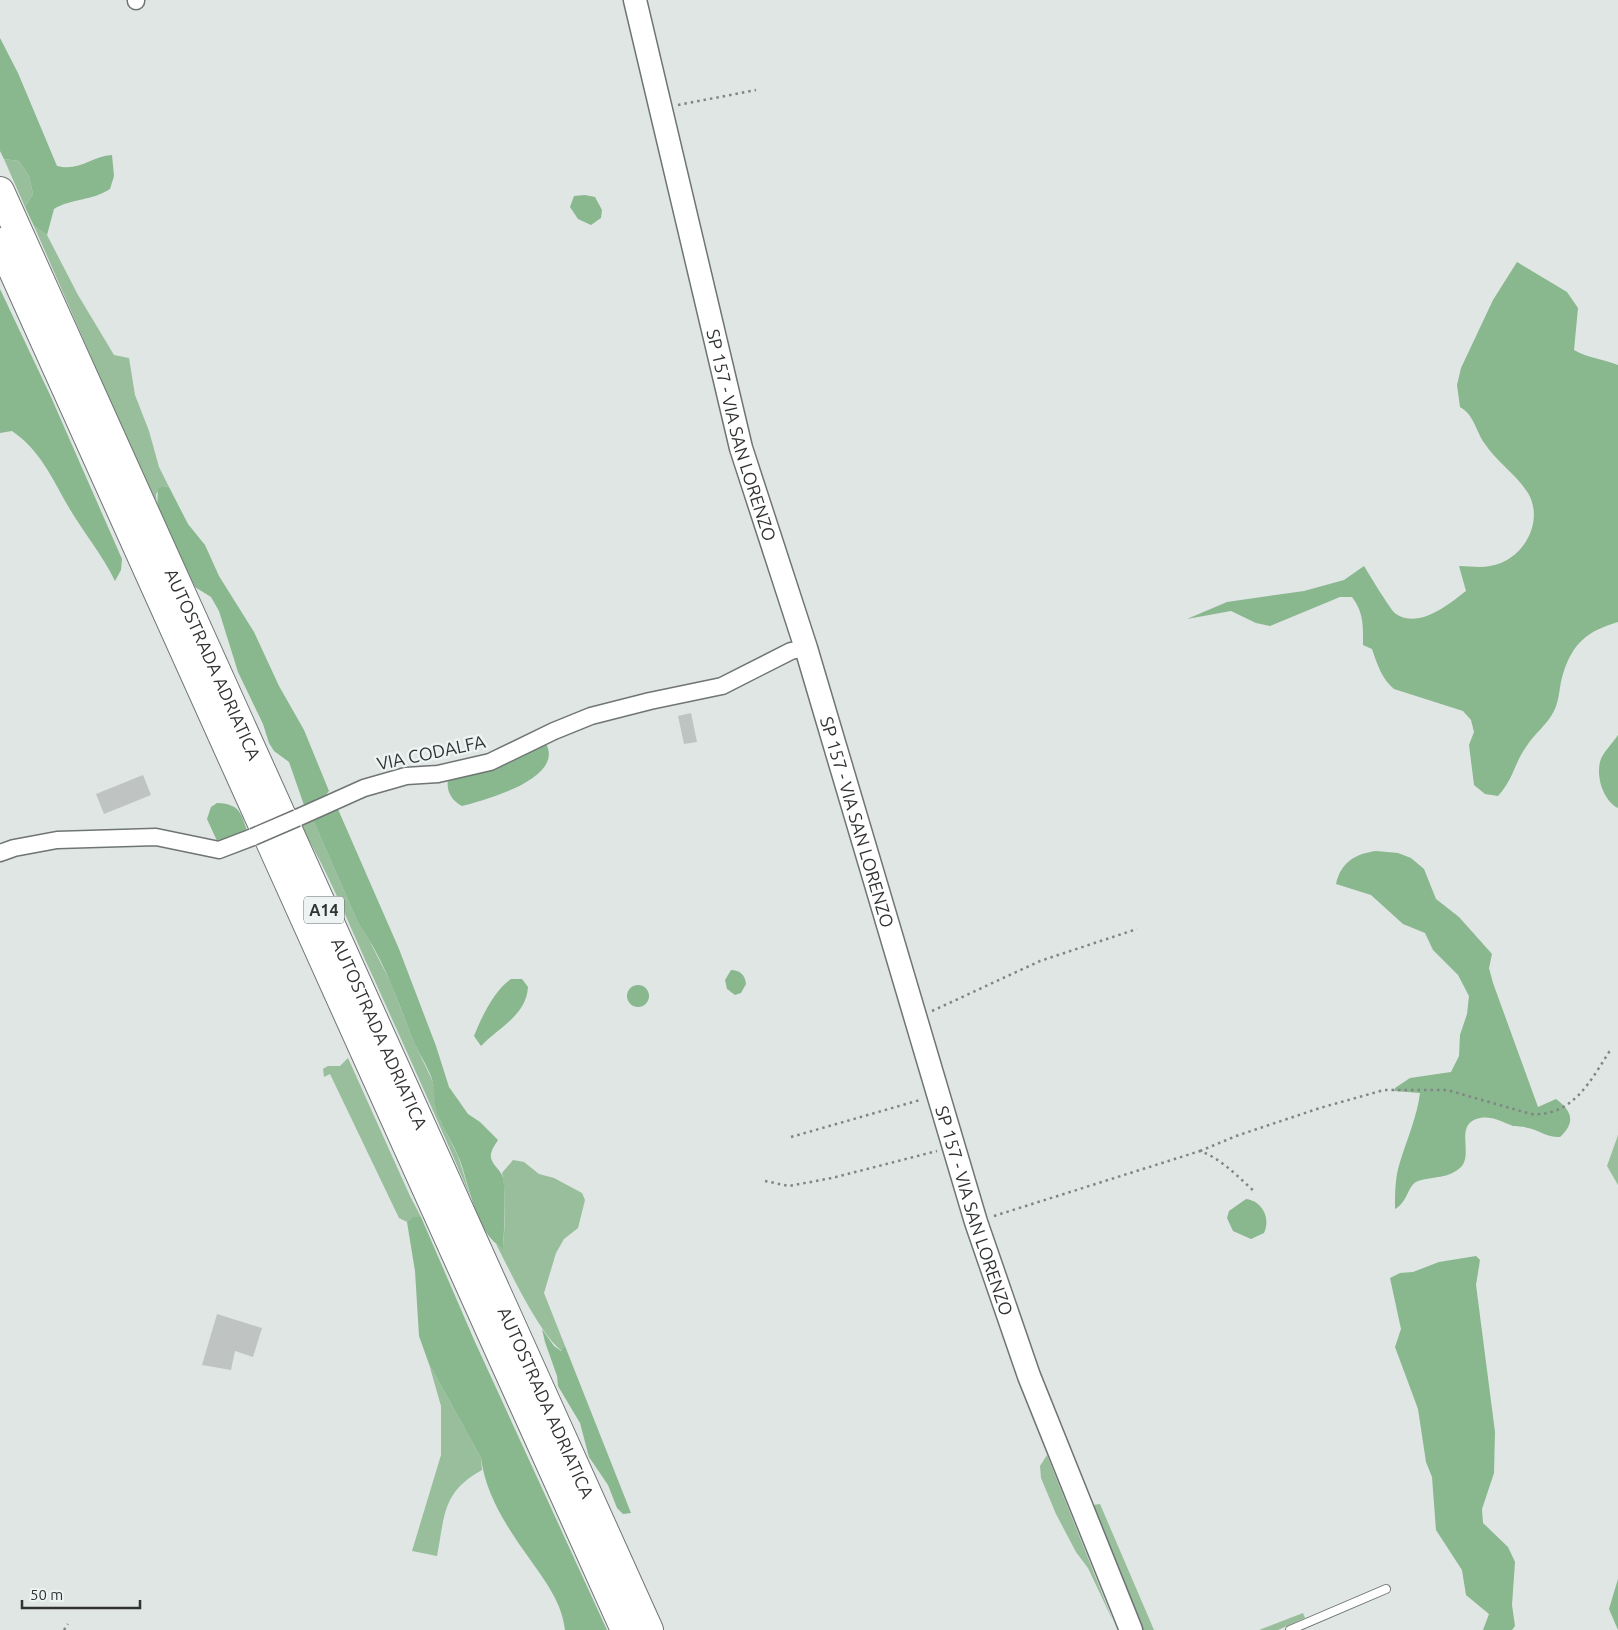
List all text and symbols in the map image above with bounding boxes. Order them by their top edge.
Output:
street label: SP 157 - VIA SAN LORENZO [703,327,781,543]
street label: AUTOSTRADA ADRIATICA [162,565,265,763]
street label: SP 157 - VIA SAN LORENZO [817,714,898,930]
street label: VIA CODALFA [375,731,487,773]
road number: A14 [304,896,344,924]
street label: AUTOSTRADA ADRIATICA [328,935,432,1132]
street label: SP 157 - VIA SAN LORENZO [932,1103,1017,1318]
street label: AUTOSTRADA ADRIATICA [495,1304,598,1502]
scale bar [22,1578,140,1610]
text: 50 m [30,1586,63,1603]

